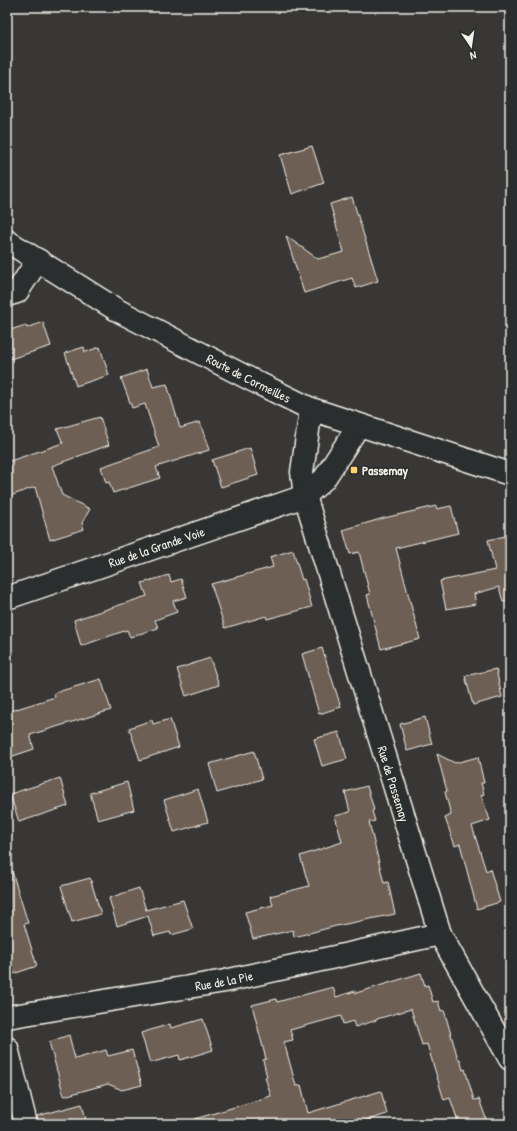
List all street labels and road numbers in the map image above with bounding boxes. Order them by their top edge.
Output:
street label: Route de Cormeilles [203,349,294,407]
street label: Rue de la Grande Voie [106,522,207,572]
street label: Rue de Passemay [374,744,414,825]
street label: Rue de la Pie [194,966,255,995]

